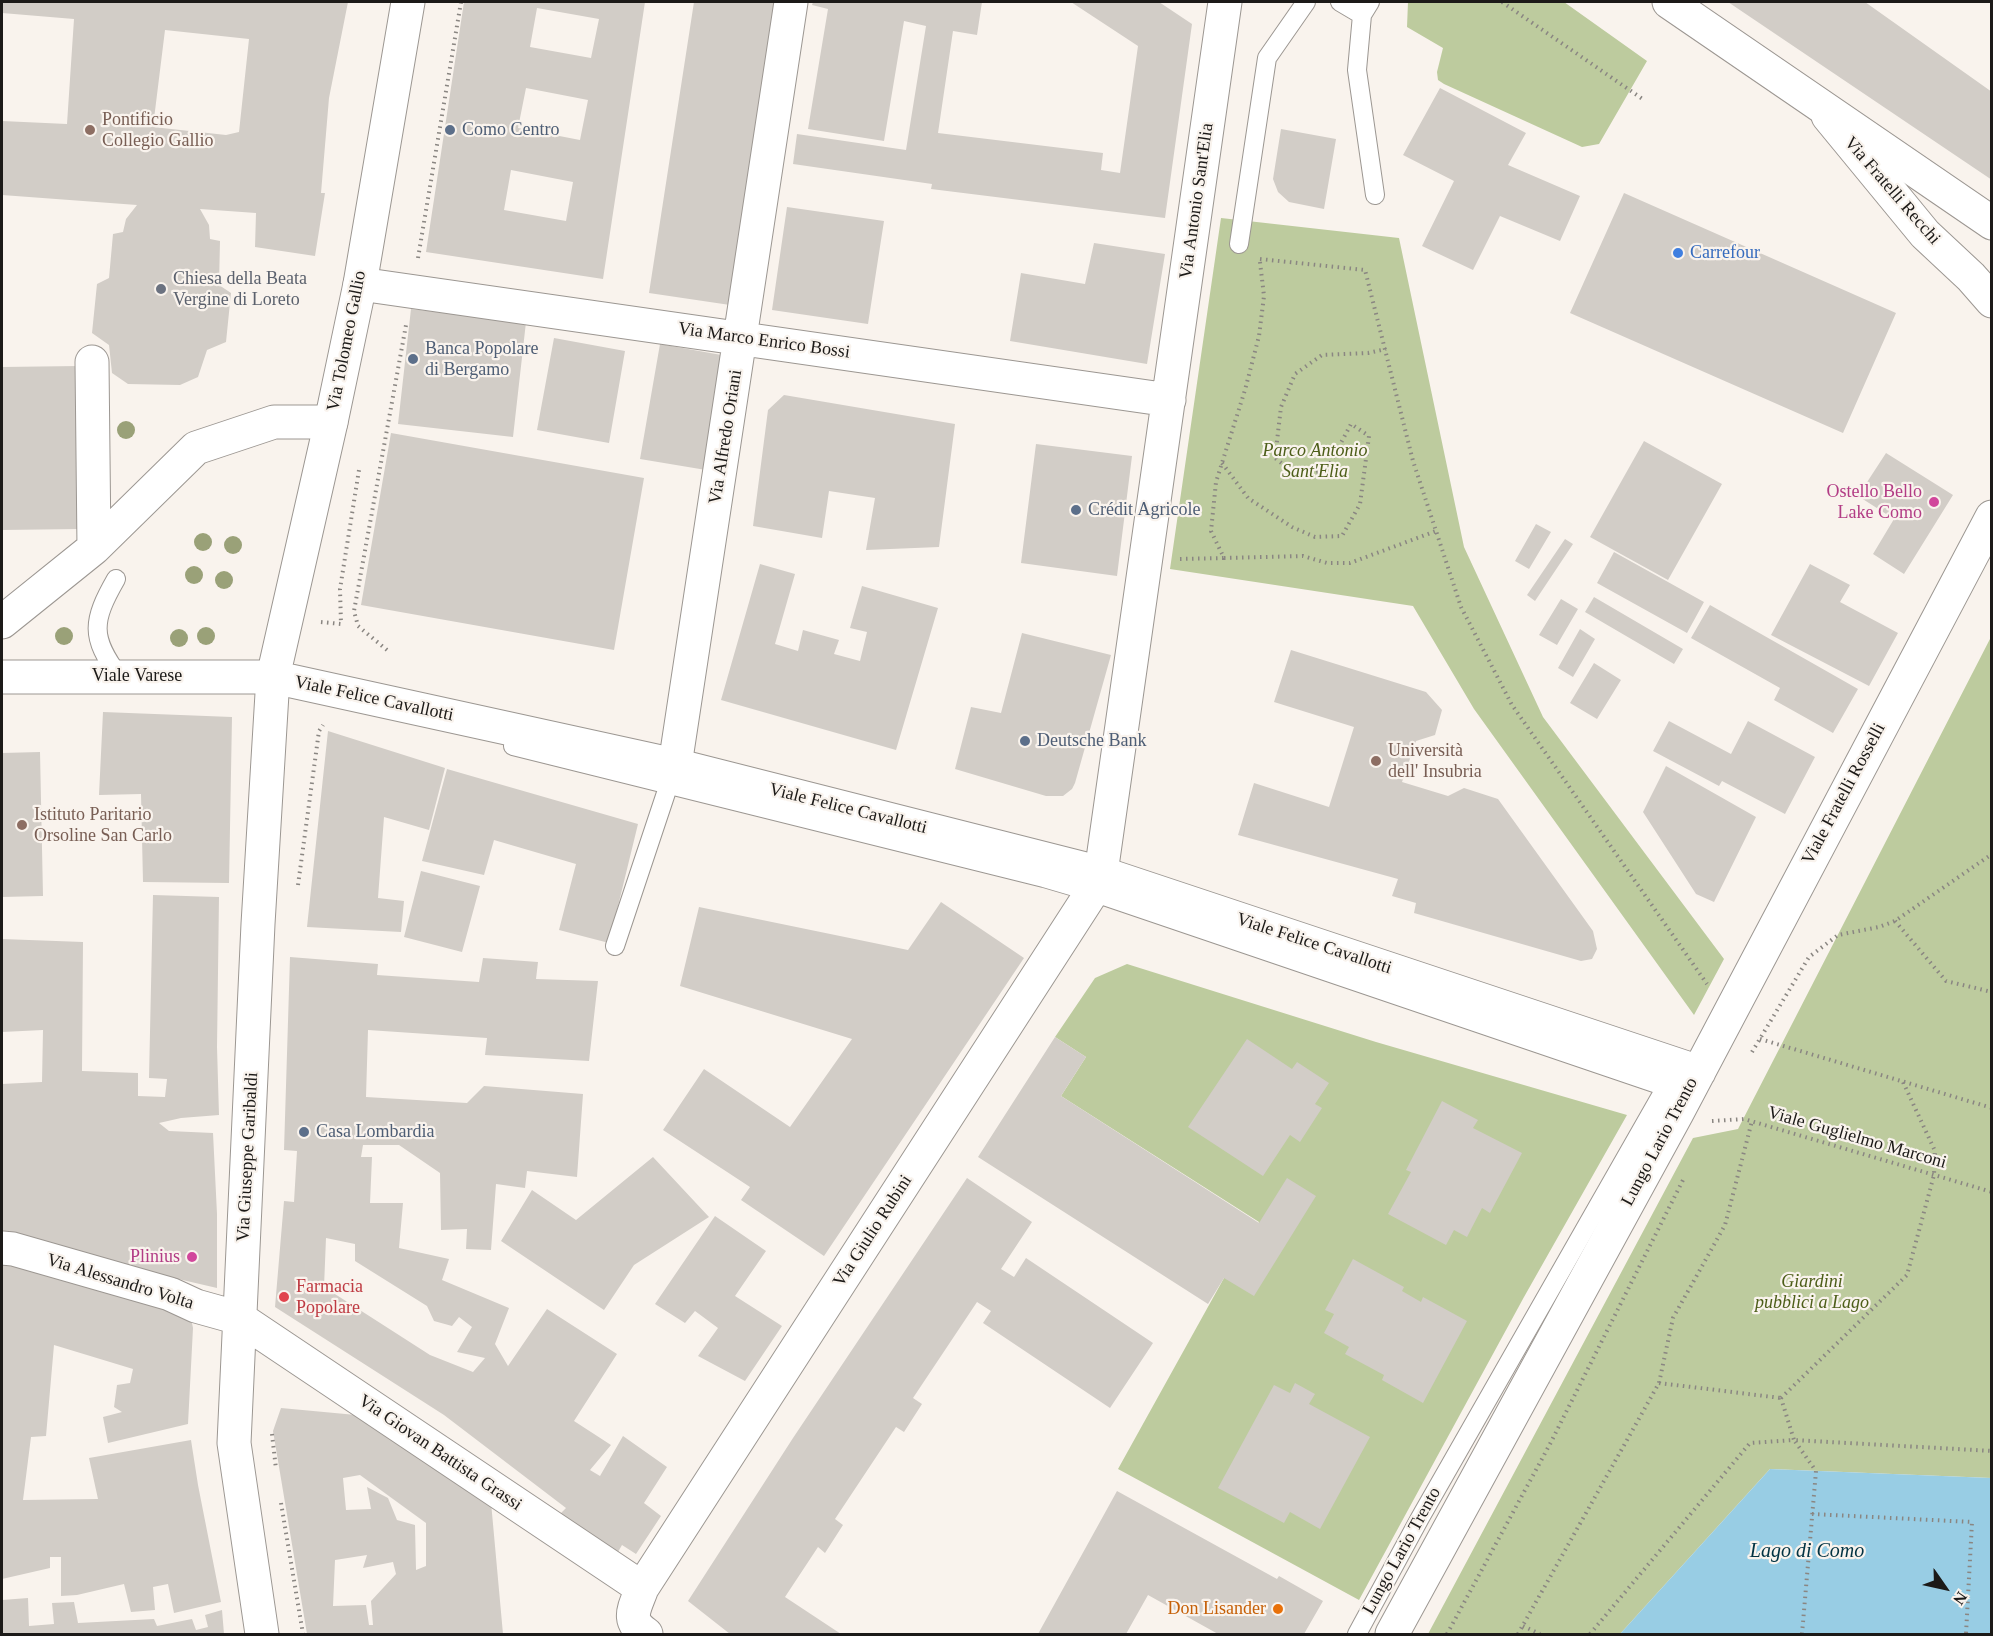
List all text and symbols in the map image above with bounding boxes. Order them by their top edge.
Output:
place label: Pontificio Collegio Gallio [102,109,213,152]
place label: Como Centro [462,119,559,141]
street label: Via Antonio Sant'Elia [1175,122,1219,280]
marker: Pontificio Collegio Gallio [83,123,97,137]
marker: Como Centro [443,123,457,137]
street label: Via Fratelli Recchi [1839,133,1945,249]
place label: Carrefour [1690,242,1760,264]
marker: Carrefour [1671,246,1685,260]
place label: Chiesa della Beata Vergine di Loreto [173,268,307,310]
street label: Via Tolomeo Gallio [323,269,371,413]
marker: Chiesa della Beata Vergine di Loreto [154,282,168,296]
street label: Via Marco Enrico Bossi [677,318,851,364]
place label: Banca Popolare di Bergamo [425,338,538,380]
marker: Banca Popolare di Bergamo [406,352,420,366]
street label: Via Alfredo Oriani [705,368,747,506]
park label: Parco Antonio Sant'Elia [1263,440,1367,482]
place label: Ostello Bello Lake Como [1827,481,1922,524]
marker: Ostello Bello Lake Como [1927,495,1941,509]
place label: Crédit Agricole [1088,499,1200,521]
marker: Crédit Agricole [1069,503,1083,517]
street label: Viale Varese [92,665,182,687]
street label: Viale Felice Cavallotti [293,672,455,726]
street label: Viale Fratelli Rosselli [1798,720,1890,868]
place label: Deutsche Bank [1037,730,1146,752]
marker: Deutsche Bank [1018,734,1032,748]
place label: Università dell' Insubria [1388,740,1482,783]
marker: Università dell' Insubria [1369,754,1383,768]
street label: Viale Felice Cavallotti [767,779,929,839]
place label: Istituto Paritario Orsoline San Carlo [34,804,172,846]
marker: Istituto Paritario Orsoline San Carlo [15,818,29,832]
street label: Viale Felice Cavallotti [1234,909,1394,979]
street label: Via Giuseppe Garibaldi [233,1072,263,1242]
street label: Lungo Lario Trento [1617,1074,1703,1210]
street label: Viale Guglielmo Marconi [1765,1102,1949,1174]
place label: Casa Lombardia [316,1121,434,1143]
marker: Casa Lombardia [297,1125,311,1139]
street label: Via Giulio Rubini [829,1171,917,1291]
place label: Plinius [130,1246,180,1268]
street label: Via Alessandro Volta [44,1249,196,1315]
marker: Plinius [185,1250,199,1264]
park label: Giardini pubblici a Lago [1755,1271,1869,1314]
place label: Farmacia Popolare [296,1276,363,1318]
marker: Farmacia Popolare [277,1290,291,1304]
street label: Via Giovan Battista Grassi [354,1390,526,1516]
street label: Lungo Lario Trento [1358,1484,1446,1618]
water label: Lago di Como [1750,1540,1864,1564]
north arrow [1915,1558,1975,1618]
text: N [1950,1589,1971,1608]
place label: Don Lisander [1168,1598,1266,1620]
marker: Don Lisander [1271,1602,1285,1616]

